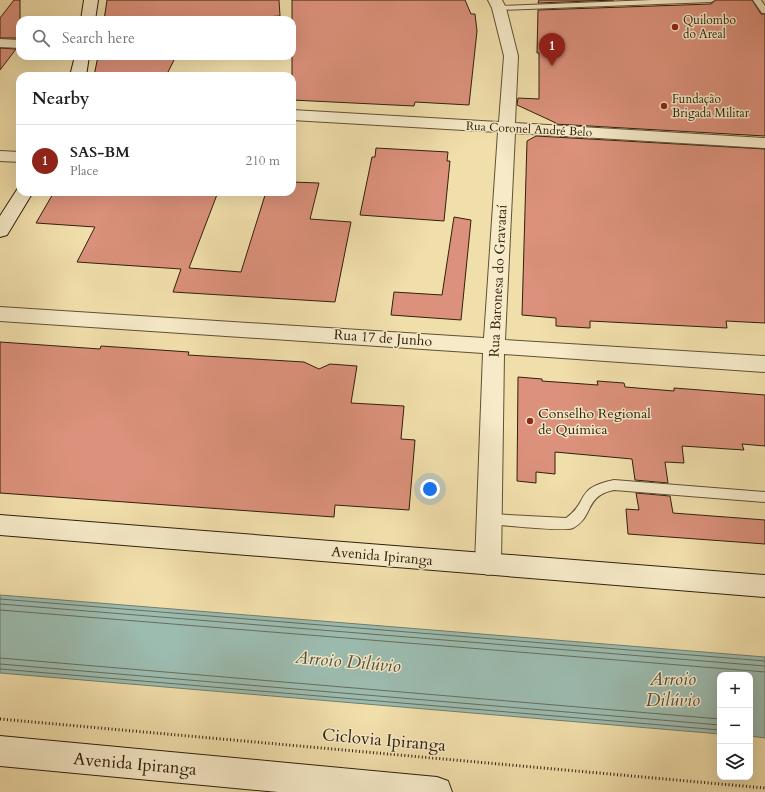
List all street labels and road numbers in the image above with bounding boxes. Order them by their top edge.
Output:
street label: Rua Coronel André Belo [466,118,593,140]
street label: Rua Baronesa do Gravataí [485,204,511,358]
street label: Rua 17 de Junho [333,325,433,351]
street label: Avenida Ipiranga [330,542,434,570]
street label: Ciclovia Ipiranga [321,723,447,757]
street label: Avenida Ipiranga [72,747,198,781]

